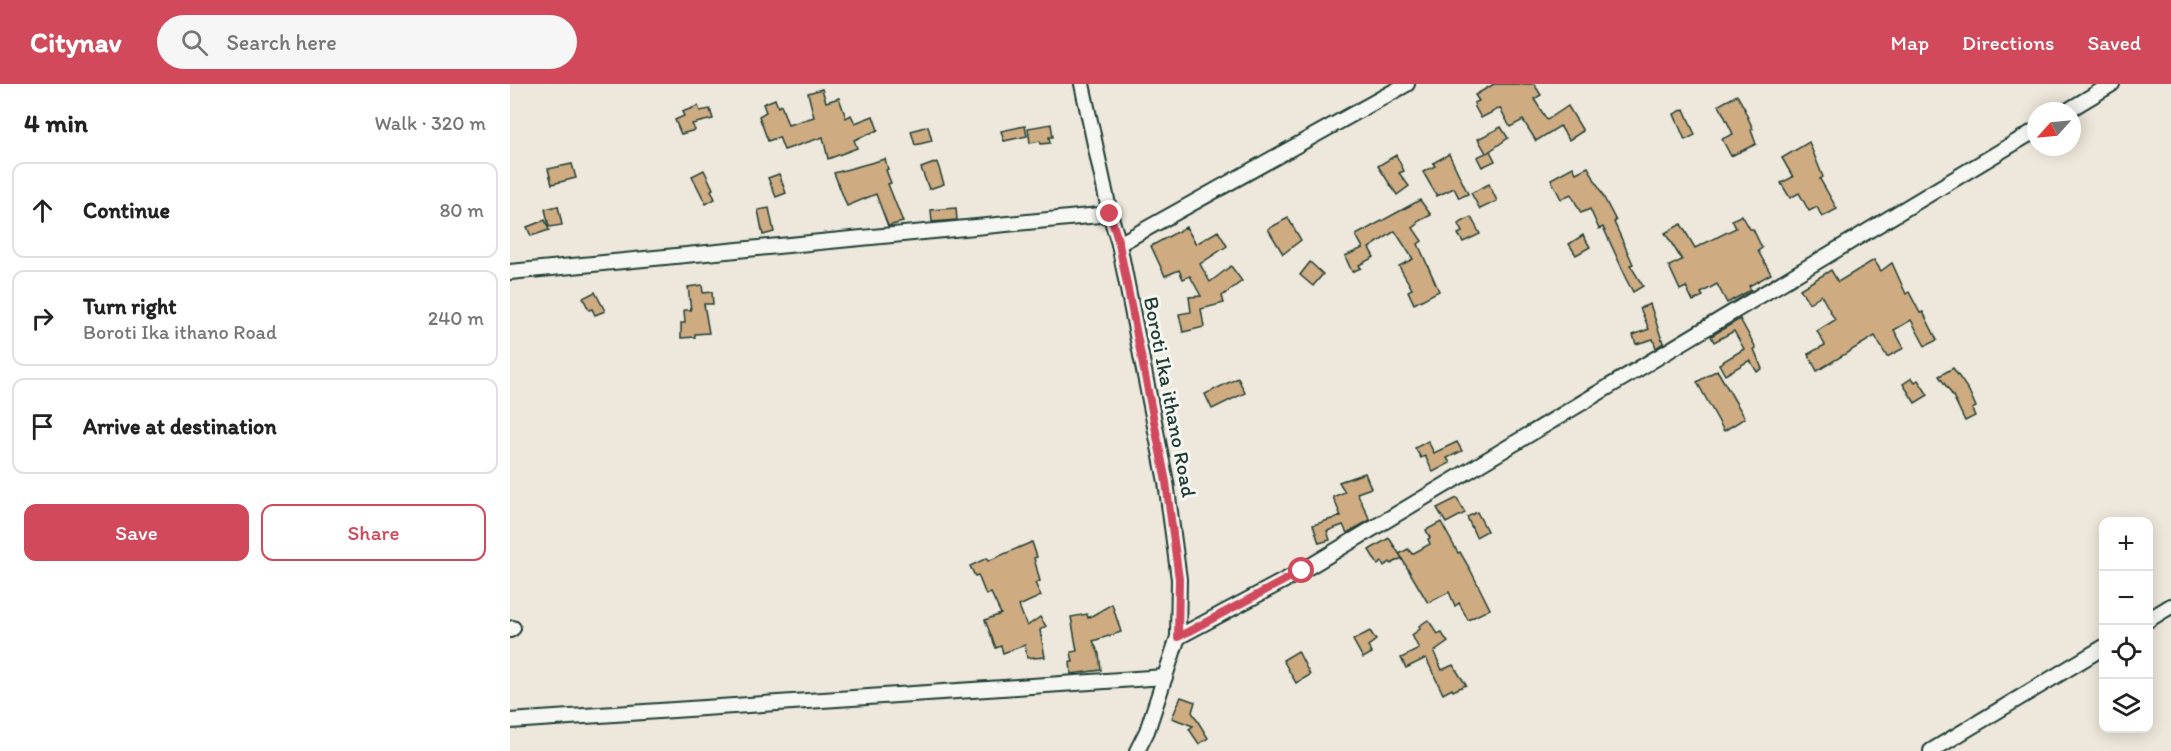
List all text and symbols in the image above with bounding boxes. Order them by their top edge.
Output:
search box [157,15,577,69]
text: Citynav [30,25,121,59]
icon: search [178,26,211,59]
text: Search here [226,29,337,56]
text: Map [1891,30,1929,55]
text: Directions [1962,30,2054,55]
text: Saved [2087,30,2141,55]
north arrow [2027,102,2081,156]
text: 4 min [24,107,88,139]
text: Walk · 320 m [374,111,486,135]
icon: ahead [26,194,59,227]
text: Continue [83,197,170,224]
text: 80 m [439,198,484,222]
route end [1096,200,1122,226]
text: Turn right [83,293,177,320]
street label: Boroti Ika ithano Road [1139,295,1202,500]
icon: right [26,302,59,335]
text: 240 m [428,306,484,330]
text: Boroti Ika ithano Road [83,320,277,344]
icon: arrive [26,410,59,443]
text: Arrive at destination [83,413,277,440]
button: Save [24,504,249,561]
button: Share [261,504,486,561]
map controls [2099,517,2153,733]
button: + [2099,517,2153,571]
route start [1288,557,1314,583]
button: − [2099,571,2153,625]
button: locate [2099,625,2153,679]
button: layers [2099,679,2153,733]

